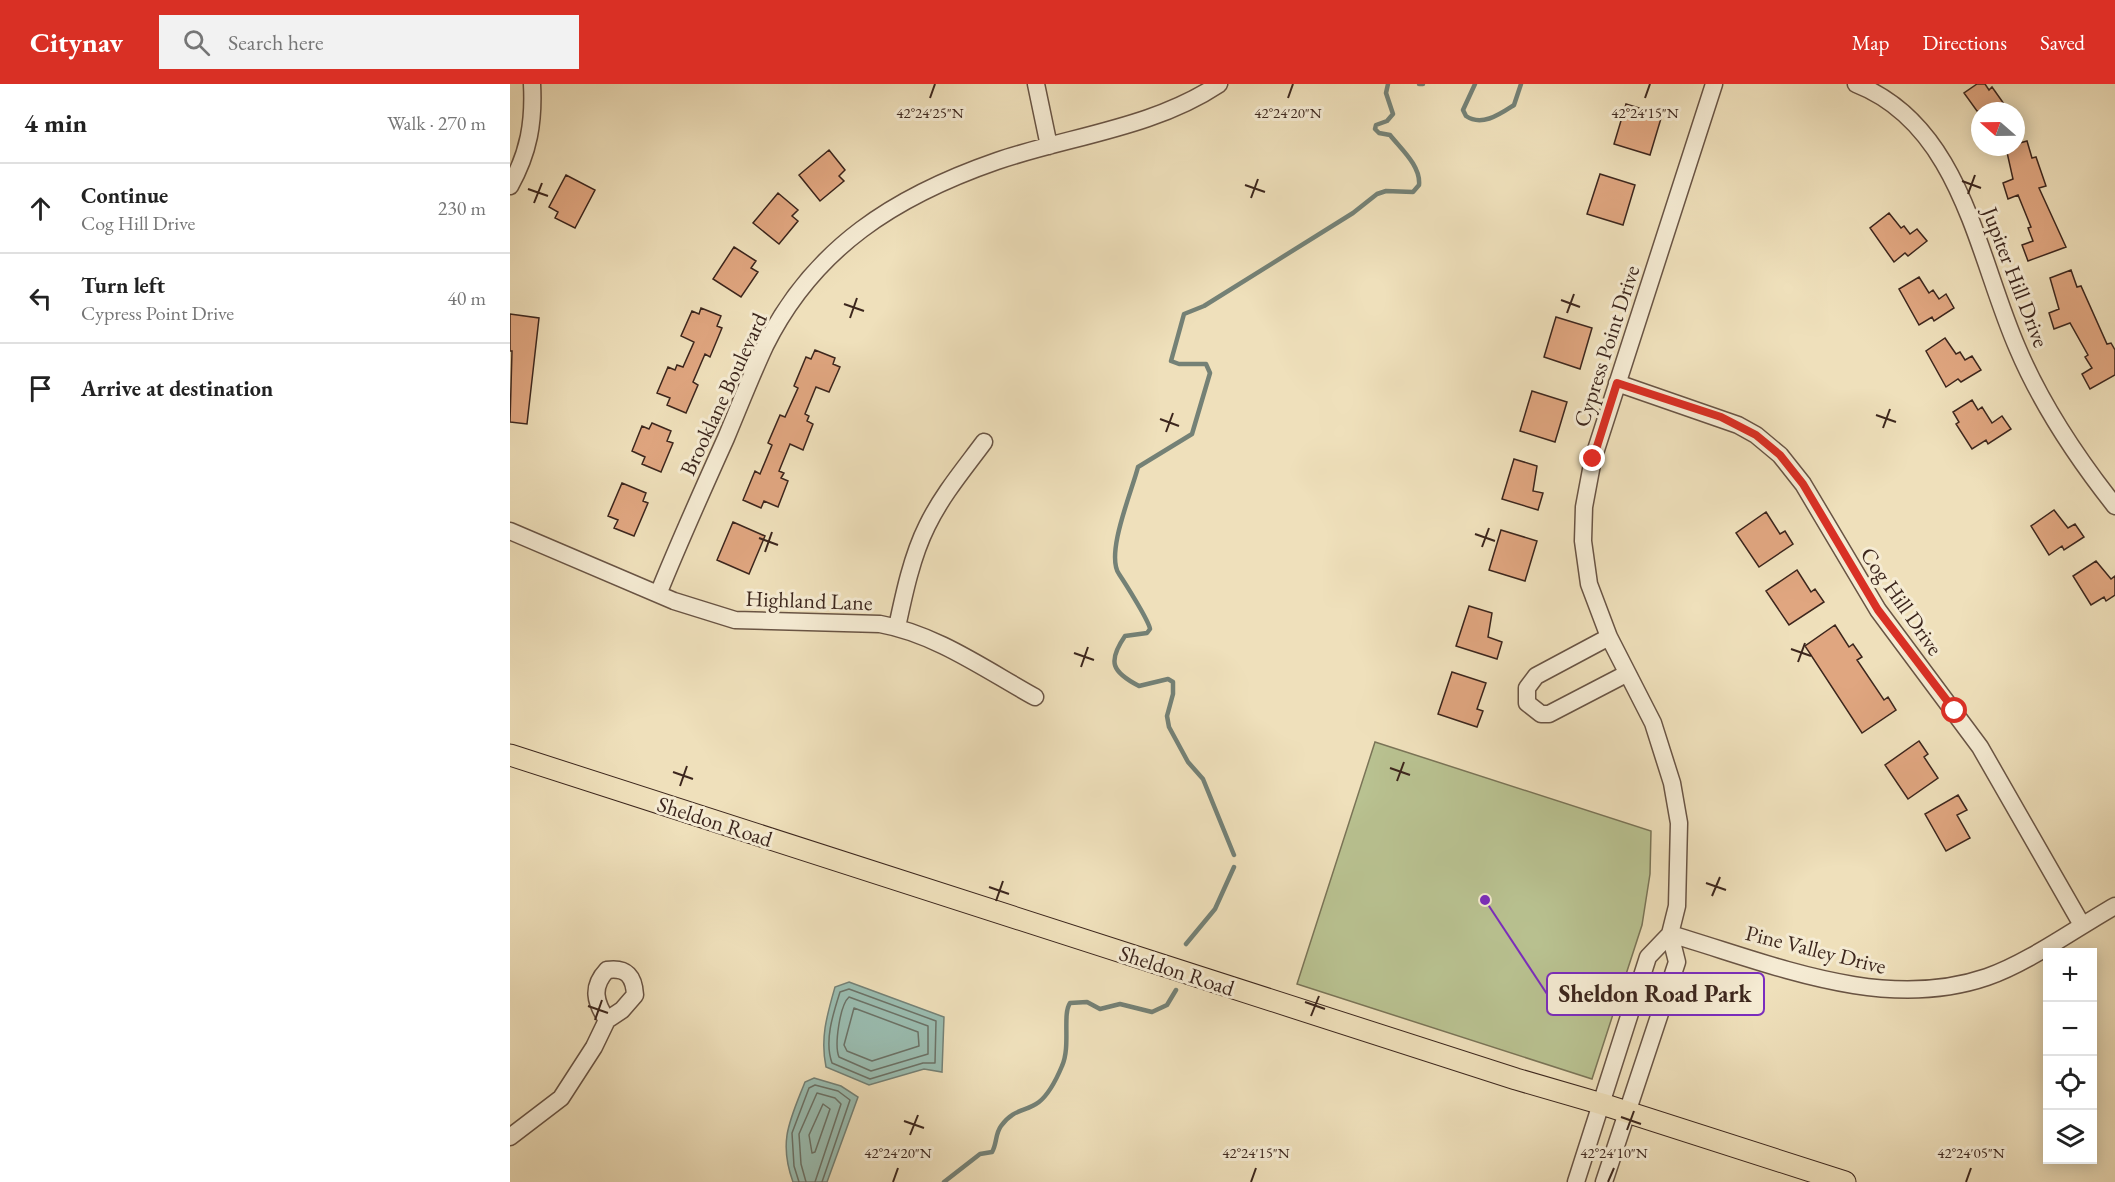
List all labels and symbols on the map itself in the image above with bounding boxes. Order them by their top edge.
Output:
north arrow [1971,102,2025,156]
text: 42°24'25"N [896,103,964,122]
text: 42°24'20"N [1254,103,1322,122]
text: 42°24'15"N [1611,103,1679,122]
street label: Jupiter Hill Drive [1975,201,2056,352]
street label: Cypress Point Drive [1567,261,1646,431]
street label: Brooklane Boulevard [673,307,774,480]
route end [1579,445,1605,471]
street label: Cog Hill Drive [1854,542,1950,661]
street label: Highland Lane [745,584,873,617]
route start [1941,697,1967,723]
street label: Sheldon Road [654,789,777,854]
street label: Pine Valley Drive [1743,918,1889,981]
street label: Sheldon Road [1116,938,1239,1003]
callout: Sheldon Road Park [1547,973,1764,1015]
text: Sheldon Road Park [1558,978,1752,1009]
text: 42°24'20"N [864,1143,932,1162]
text: 42°24'15"N [1222,1143,1290,1162]
text: 42°24'10"N [1580,1143,1648,1162]
text: 42°24'05"N [1937,1143,2005,1162]

